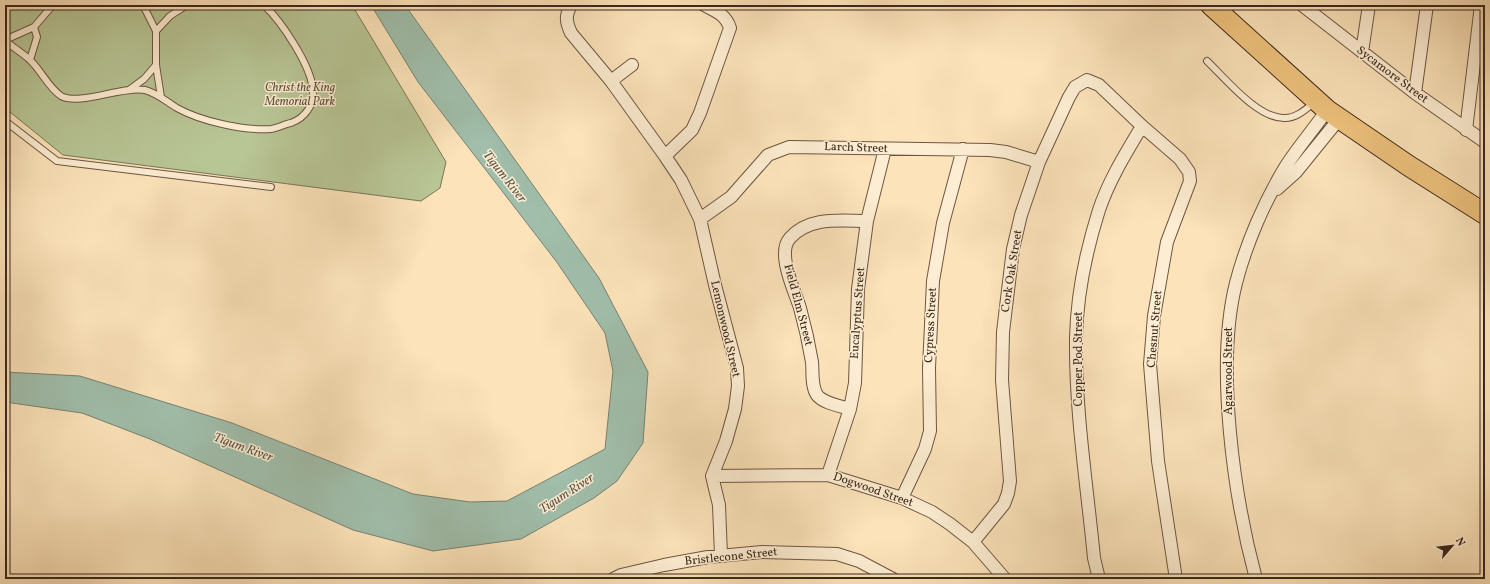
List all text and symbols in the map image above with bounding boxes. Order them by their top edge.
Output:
street label: Sycamore Street [1353,43,1431,107]
park label: Christ the King Memorial Park [264,80,336,110]
street label: Larch Street [824,139,888,157]
water label: Tigum River [478,147,530,207]
street label: Cork Oak Street [998,229,1026,313]
street label: Field Elm Street [779,263,817,347]
street label: Eucalyptus Street [847,266,869,360]
street label: Lemonwood Street [706,279,744,379]
street label: Cypress Street [921,287,941,363]
street label: Chesnut Street [1144,290,1166,368]
street label: Copper Pod Street [1071,312,1087,406]
street label: Agarwood Street [1221,327,1237,415]
water label: Tigum River [211,429,275,467]
street label: Dogwood Street [831,469,915,511]
water label: Tigum River [536,470,598,518]
north arrow [1432,526,1472,566]
text: N [1451,535,1468,549]
street label: Bristlecone Street [684,544,778,570]

